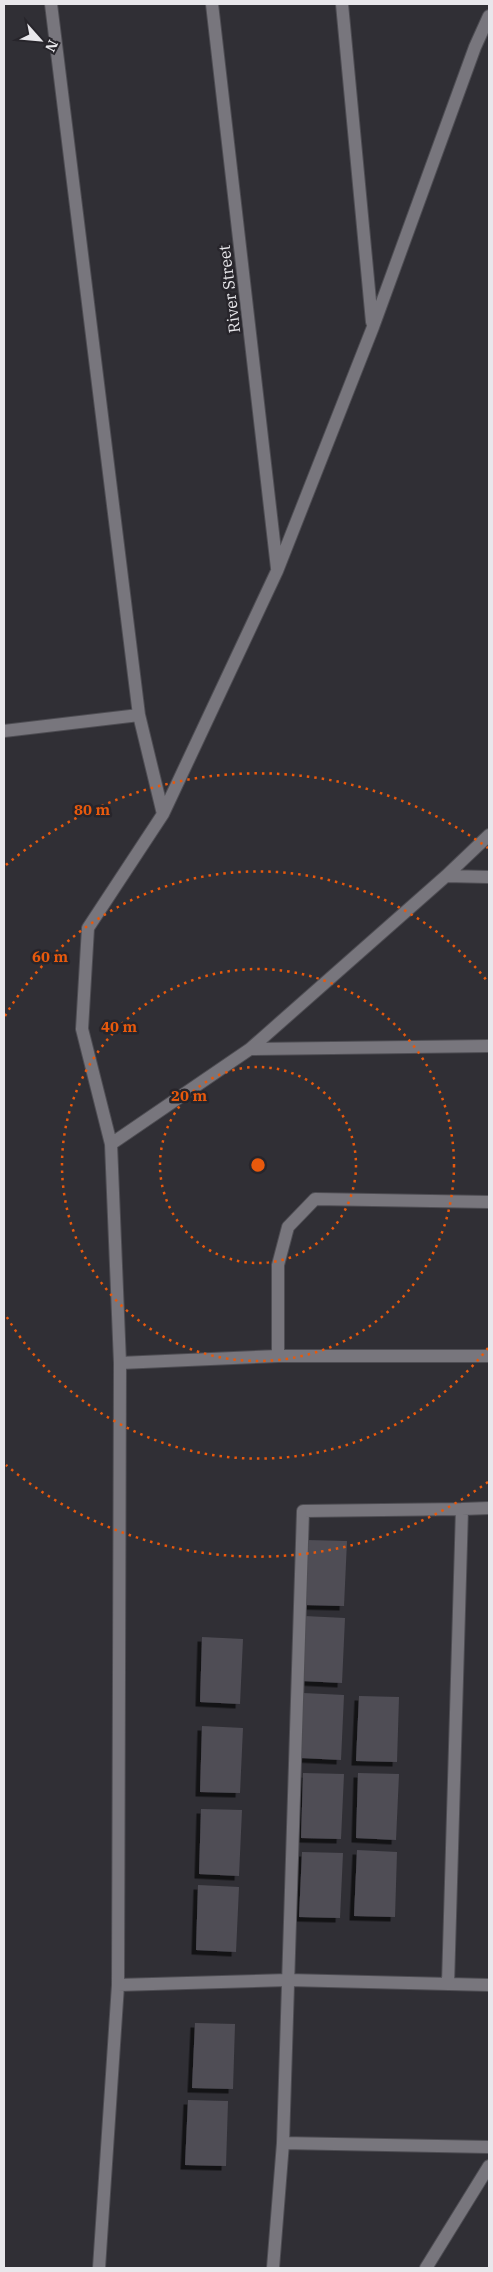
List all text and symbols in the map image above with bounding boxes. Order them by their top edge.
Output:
north arrow [15,15,65,65]
text: N [41,37,62,55]
street label: River Street [214,244,244,334]
text: 80 m [74,800,110,819]
text: 60 m [32,947,68,966]
text: 40 m [101,1017,137,1036]
text: 20 m [171,1086,207,1105]
centre of rings [249,1156,267,1174]

